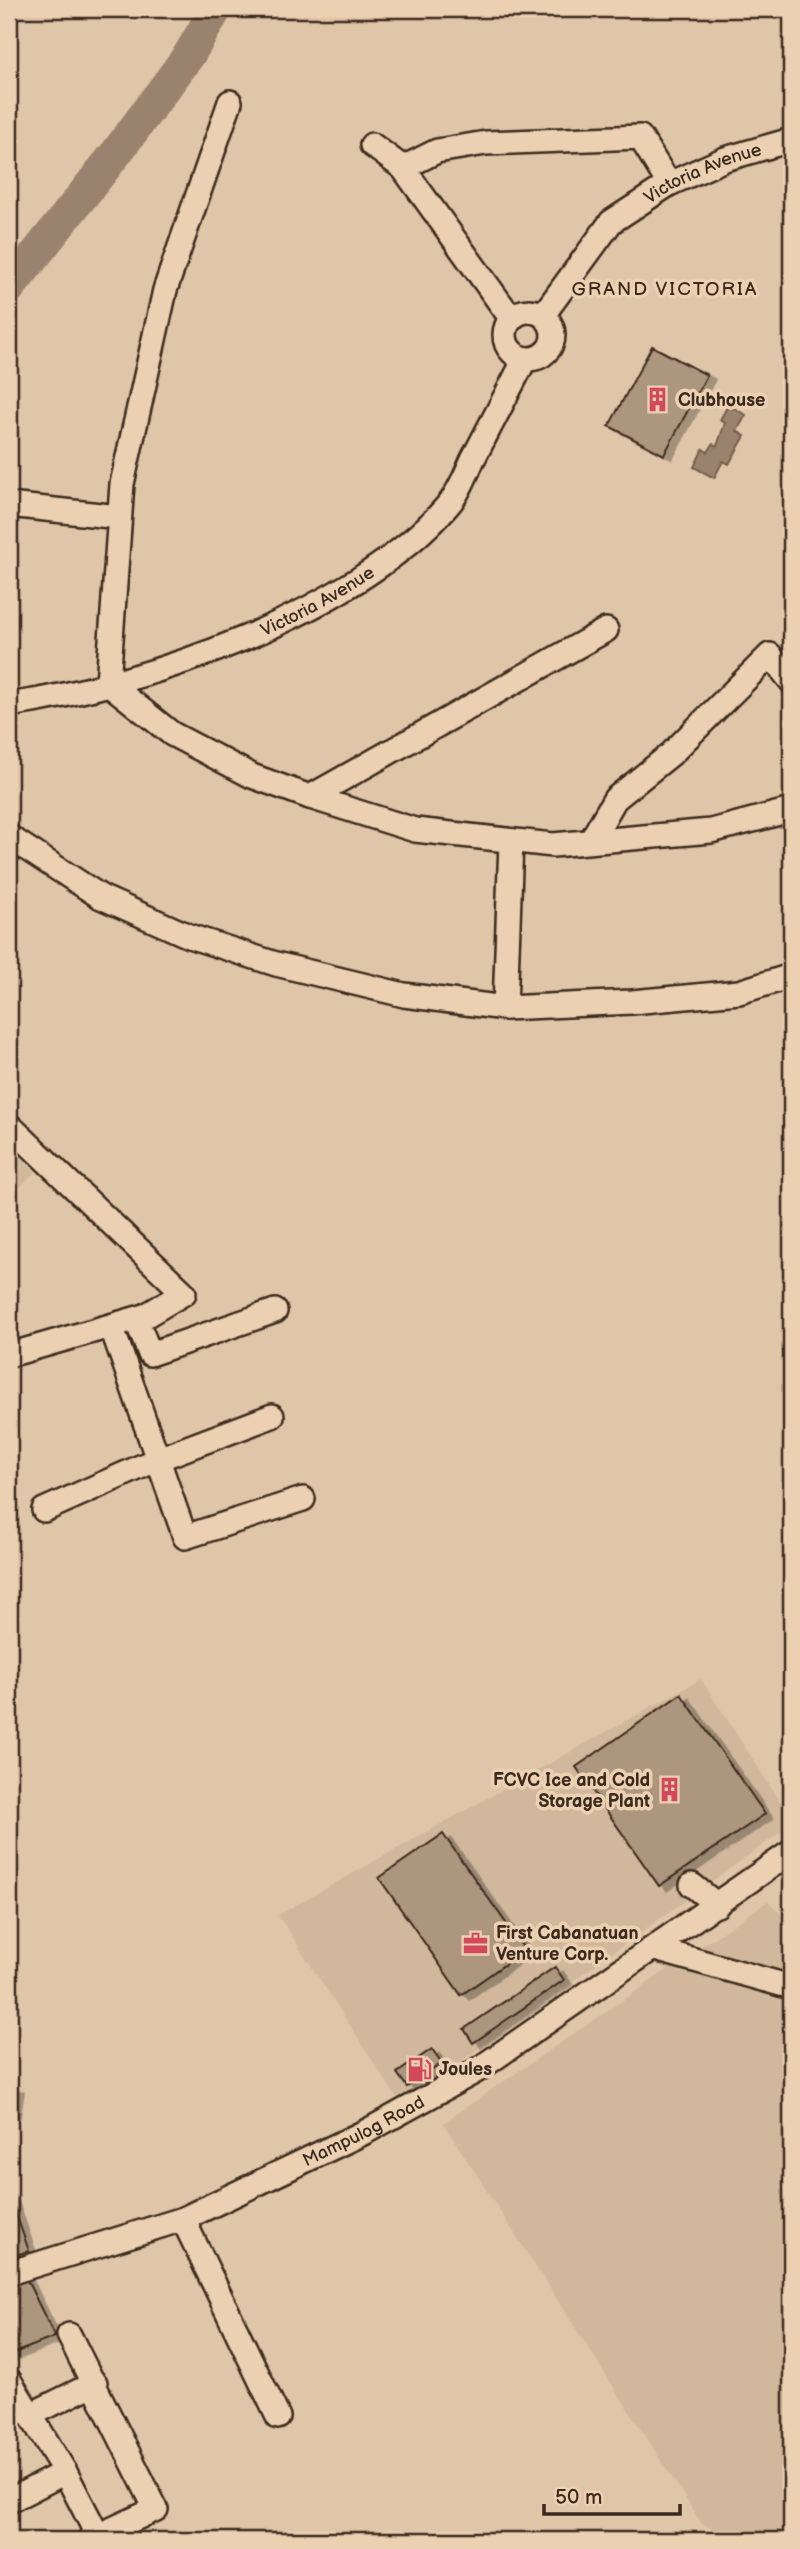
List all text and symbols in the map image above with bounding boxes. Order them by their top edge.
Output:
street label: Victoria Avenue [640,139,764,208]
district label: GRAND VICTORIA [572,278,758,301]
building icon: Clubhouse [644,386,672,414]
place label: Clubhouse [678,390,765,411]
street label: Victoria Avenue [257,562,379,641]
place label: FCVC Ice and Cold Storage Plant [493,1770,650,1812]
building icon: FCVC Ice and Cold Storage Plant [656,1776,684,1804]
place label: First Cabanatuan Venture Corp. [496,1923,639,1965]
office icon: First Cabanatuan Venture Corp. [462,1929,490,1957]
fuel station icon: Joules [405,2055,433,2083]
place label: Joules [439,2059,492,2080]
street label: Mampulog Road [299,2091,428,2171]
scale bar [544,2472,681,2516]
text: 50 m [555,2485,602,2510]

